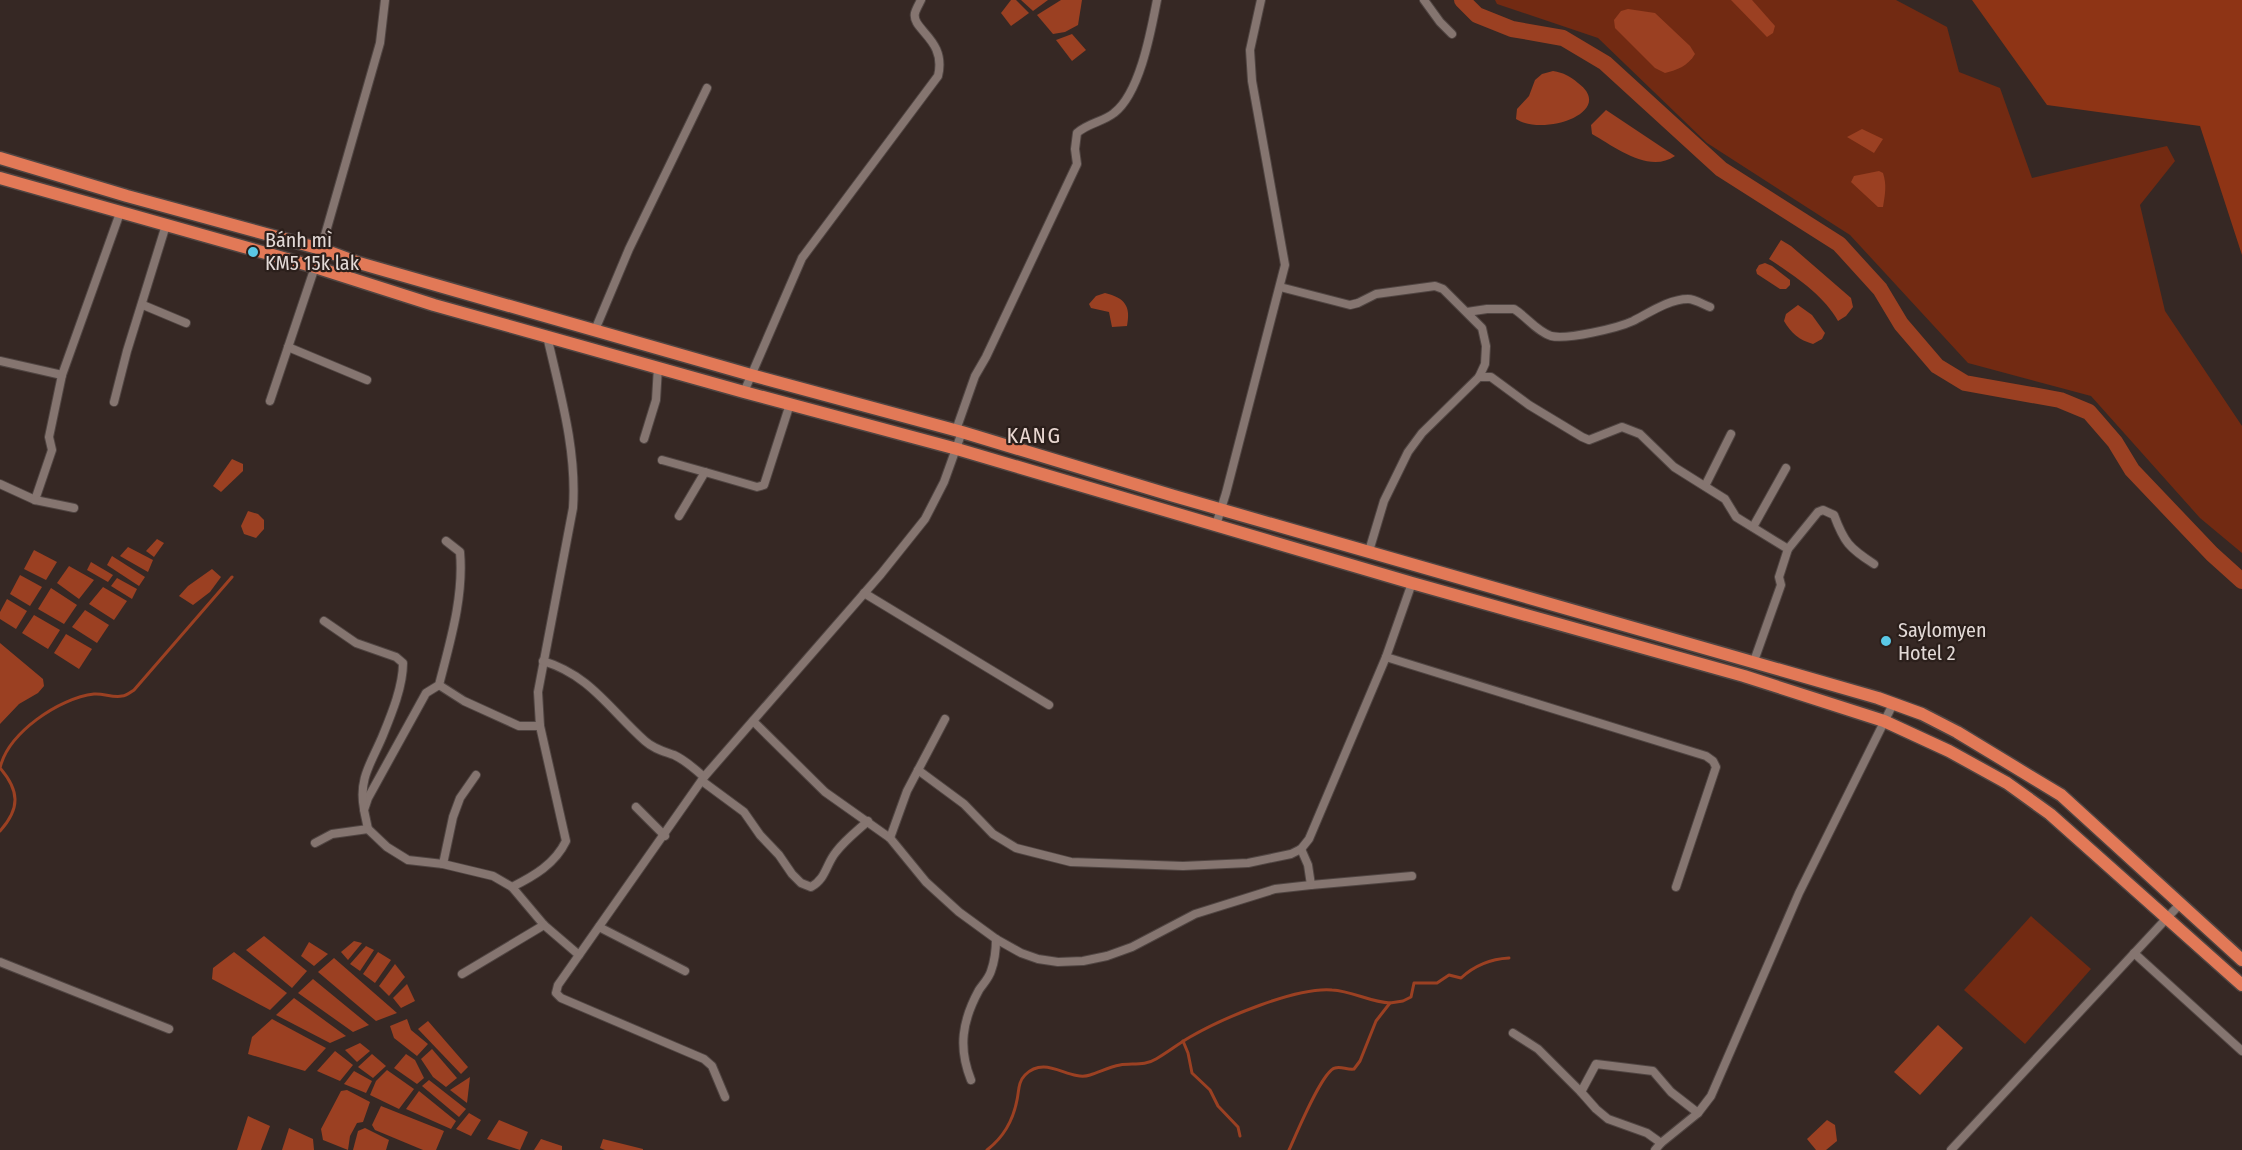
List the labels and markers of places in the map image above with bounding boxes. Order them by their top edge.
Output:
place label: Bánh mì KM5 15k lak [265,228,360,275]
marker: Bánh mì KM5 15k lak [246,245,260,259]
place label: Saylomyen Hotel 2 [1898,618,1987,665]
marker: Saylomyen Hotel 2 [1879,634,1893,648]

